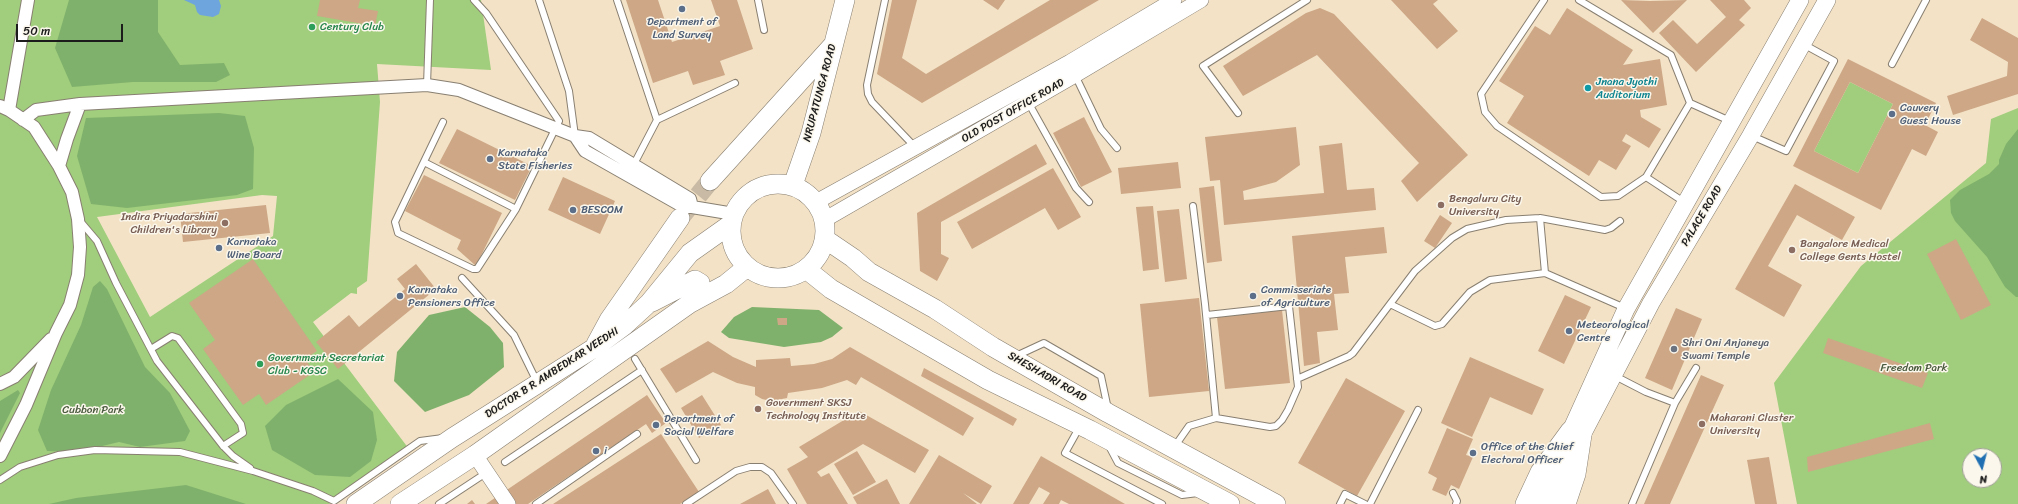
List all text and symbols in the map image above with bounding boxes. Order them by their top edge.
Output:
marker: Department of Land Survey [677,4,687,14]
place label: Department of Land Survey [647,15,717,41]
scale bar [18,16,125,42]
text: 50 m [23,20,50,42]
place label: Century Club [320,20,384,34]
marker: Century Club [307,22,317,32]
street label: NRUPATUNGA ROAD [801,43,839,143]
place label: Jnana Jyothi Auditorium [1596,75,1657,101]
street label: OLD POST OFFICE ROAD [959,76,1067,146]
marker: Jnana Jyothi Auditorium [1583,83,1593,93]
place label: Cauvery Guest House [1900,101,1961,127]
marker: Cauvery Guest House [1887,109,1897,119]
place label: Karnataka State Fisheries [498,146,572,172]
marker: Karnataka State Fisheries [485,154,495,164]
street label: PALACE ROAD [1679,183,1725,249]
place label: Bengaluru City University [1449,192,1521,218]
marker: Bengaluru City University [1436,200,1446,210]
place label: BESCOM [581,203,623,217]
marker: BESCOM [568,205,578,215]
place label: Indira Priyadarshini Children's Library [121,210,217,236]
marker: Indira Priyadarshini Children's Library [220,218,230,228]
place label: Karnataka Wine Board [227,235,281,261]
place label: Bangalore Medical College Gents Hostel [1800,237,1901,263]
marker: Karnataka Wine Board [214,243,224,253]
marker: Bangalore Medical College Gents Hostel [1787,245,1797,255]
place label: Karnataka Pensioners Office [408,283,495,309]
place label: Commisseriate of Agriculture [1261,283,1331,309]
marker: Karnataka Pensioners Office [395,291,405,301]
marker: Commisseriate of Agriculture [1248,291,1258,301]
place label: Meteorological Centre [1577,318,1649,344]
street label: DOCTOR B R AMBEDKAR VEEDHI [483,325,621,421]
marker: Meteorological Centre [1564,326,1574,336]
place label: Shri Oni Anjaneya Swami Temple [1682,336,1769,362]
marker: Shri Oni Anjaneya Swami Temple [1669,344,1679,354]
street label: SHESHADRI ROAD [1005,349,1089,405]
place label: Government Secretariat Club - KGSC [268,351,385,377]
marker: Government Secretariat Club - KGSC [255,359,265,369]
park label: Freedom Park [1881,361,1947,375]
place label: Government SKSJ Technology Institute [766,396,866,422]
park label: Cubbon Park [62,403,124,417]
marker: Government SKSJ Technology Institute [753,404,763,414]
place label: Maharani Cluster University [1710,411,1793,437]
place label: Department of Social Welfare [664,412,734,438]
marker: Maharani Cluster University [1697,419,1707,429]
marker: Department of Social Welfare [651,420,661,430]
place label: Office of the Chief Electoral Officer [1481,440,1573,466]
place label: i [604,444,607,458]
marker: i [591,446,601,456]
marker: Office of the Chief Electoral Officer [1468,448,1478,458]
north arrow [1962,448,2002,488]
text: N [1978,470,1988,489]

